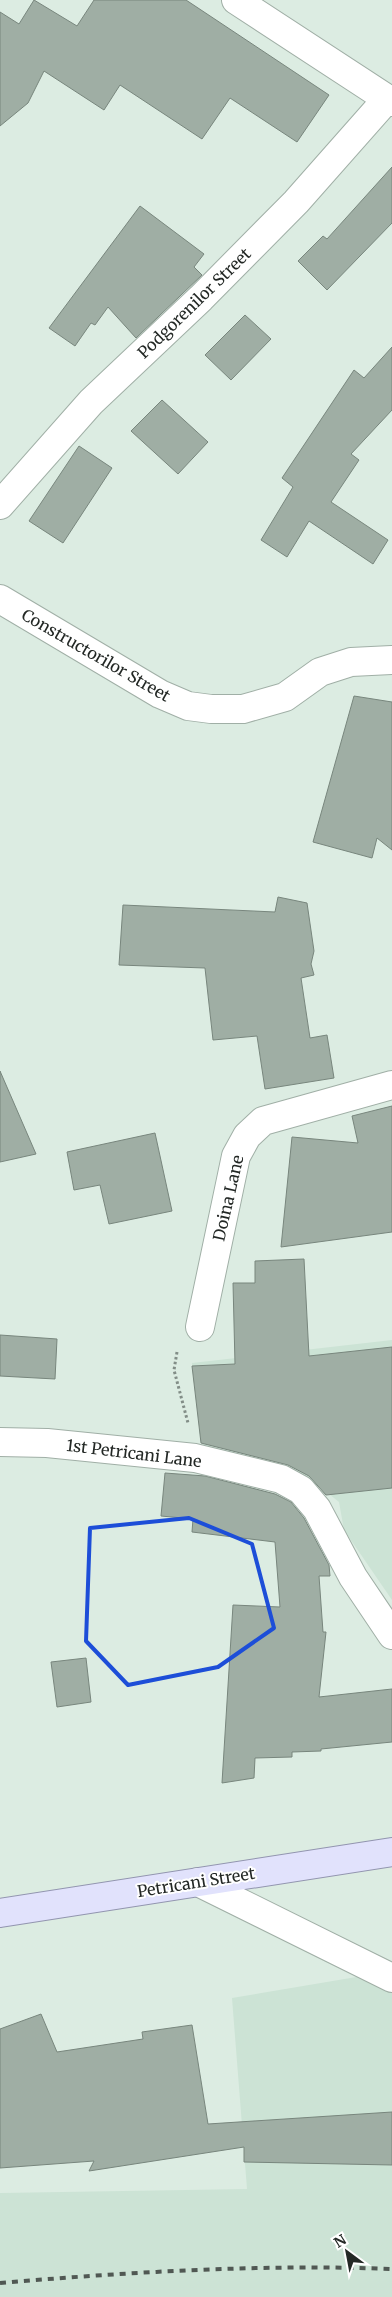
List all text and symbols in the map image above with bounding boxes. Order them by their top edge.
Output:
street label: Podgorenilor Street [133,243,255,362]
street label: Constructorilor Street [18,604,174,706]
street label: Doina Lane [208,1153,248,1243]
street label: 1st Petricani Lane [65,1435,203,1471]
street label: Petricani Street [136,1863,257,1901]
north arrow [322,2227,372,2277]
text: N [331,2230,350,2252]

